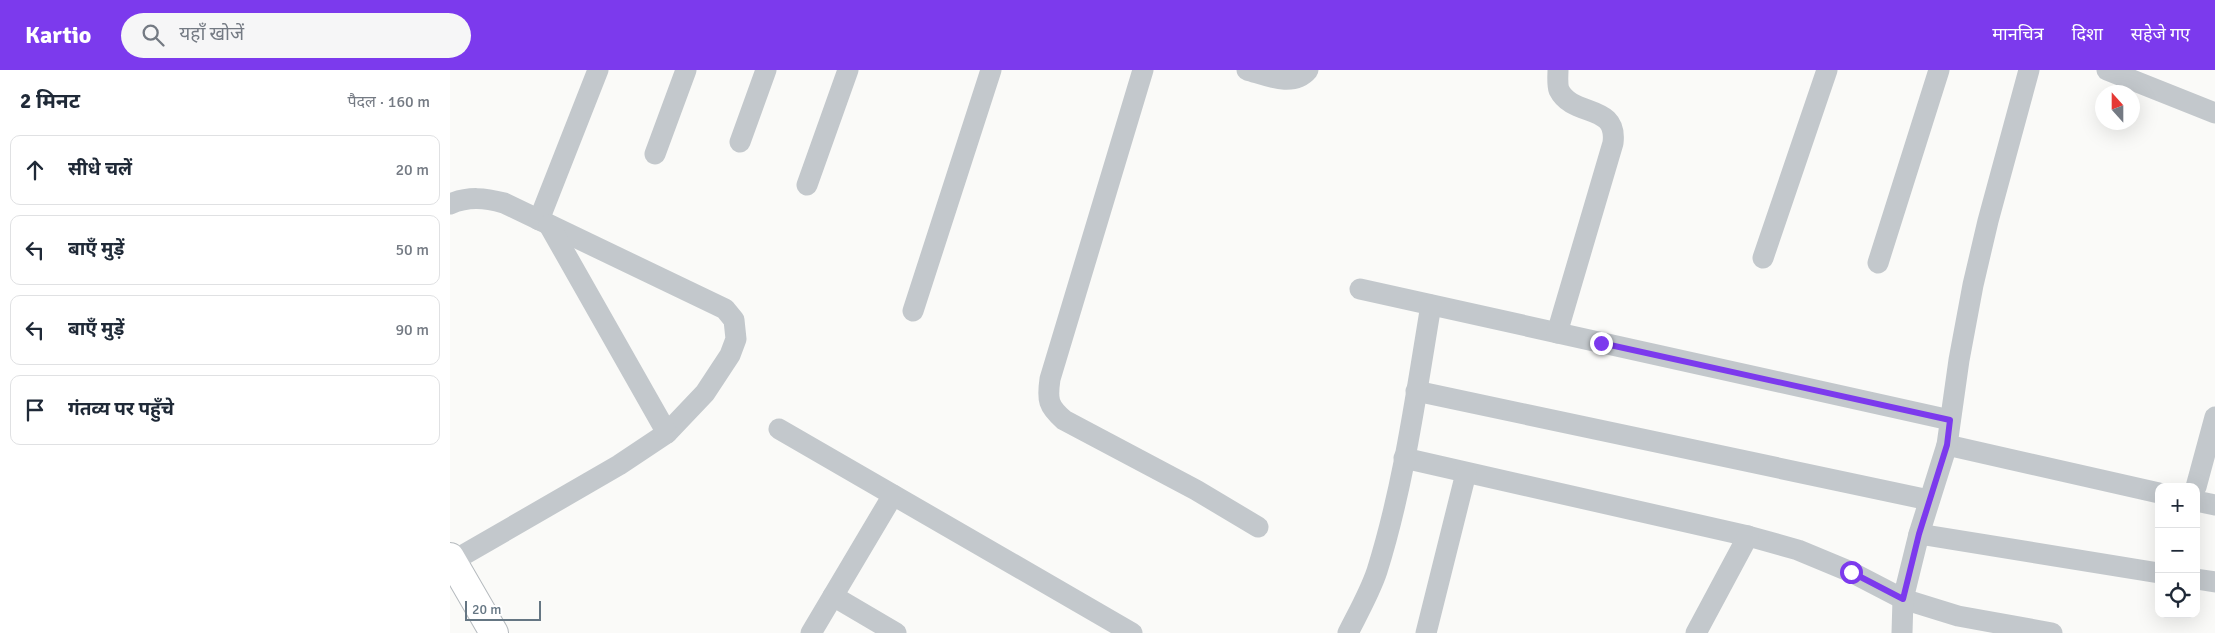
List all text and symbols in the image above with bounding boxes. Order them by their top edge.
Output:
search box [121,13,471,58]
text: Kartio [25,20,91,50]
icon: search [139,21,167,49]
text: यहाँ खोजें [179,22,244,46]
text: मानचित्र [1992,23,2044,45]
text: दिशा [2072,23,2103,45]
text: सहेजे गए [2131,23,2190,45]
north arrow [2095,85,2140,130]
text: 2 मिनट [20,88,80,114]
text: पैदल · 160 m [347,92,430,112]
icon: ahead [21,156,49,184]
text: सीधे चलें [68,157,132,181]
text: 20 m [395,160,429,180]
icon: left [21,236,49,264]
text: बाएँ मुड़ें [68,237,124,261]
text: 50 m [395,240,429,260]
icon: left [21,316,49,344]
text: बाएँ मुड़ें [68,317,124,341]
text: 90 m [395,320,429,340]
route end [1590,332,1613,355]
icon: arrive [21,396,49,424]
text: गंतव्य पर पहुँचे [68,397,174,421]
map controls [2155,483,2200,618]
button: + [2155,483,2200,528]
button: − [2155,528,2200,573]
route start [1840,561,1863,584]
button: locate [2155,573,2200,618]
scale bar [465,598,541,621]
text: 20 m [472,601,501,618]

